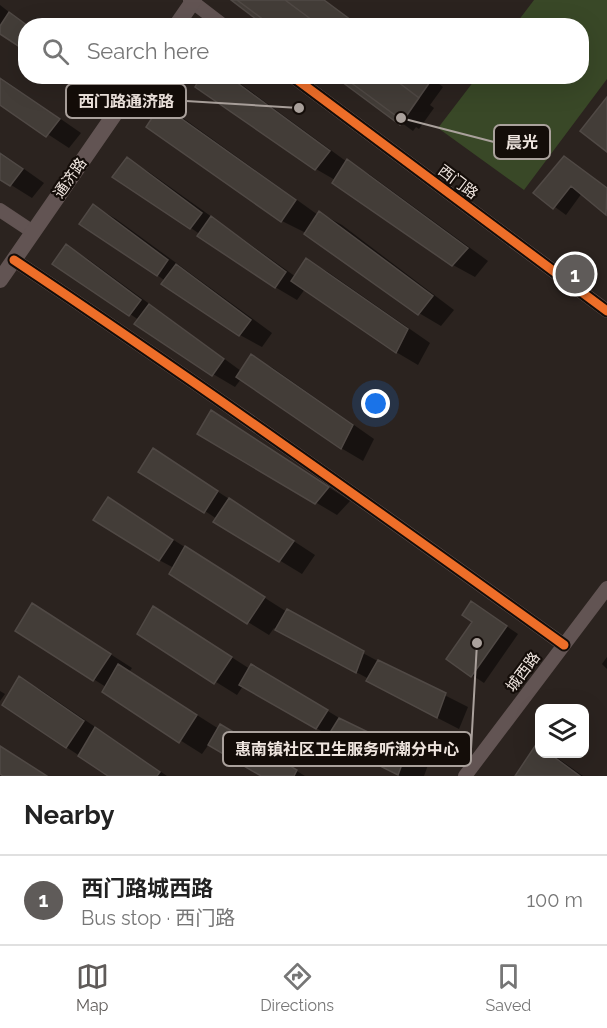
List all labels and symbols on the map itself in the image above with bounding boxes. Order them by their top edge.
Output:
callout: 西门路通济路 [66,84,186,118]
text: 西门路通济路 [78,92,174,111]
callout: 晨光 [494,125,550,159]
text: 晨光 [506,133,538,152]
street label: 通济路 [50,154,90,202]
street label: 西门路 [435,161,481,203]
pin: 1 [556,252,594,296]
your location [361,389,390,418]
street label: 城西路 [502,649,544,695]
callout: 惠南镇社区卫生服务听潮分中心 [223,732,471,766]
text: 惠南镇社区卫生服务听潮分中心 [235,740,459,759]

